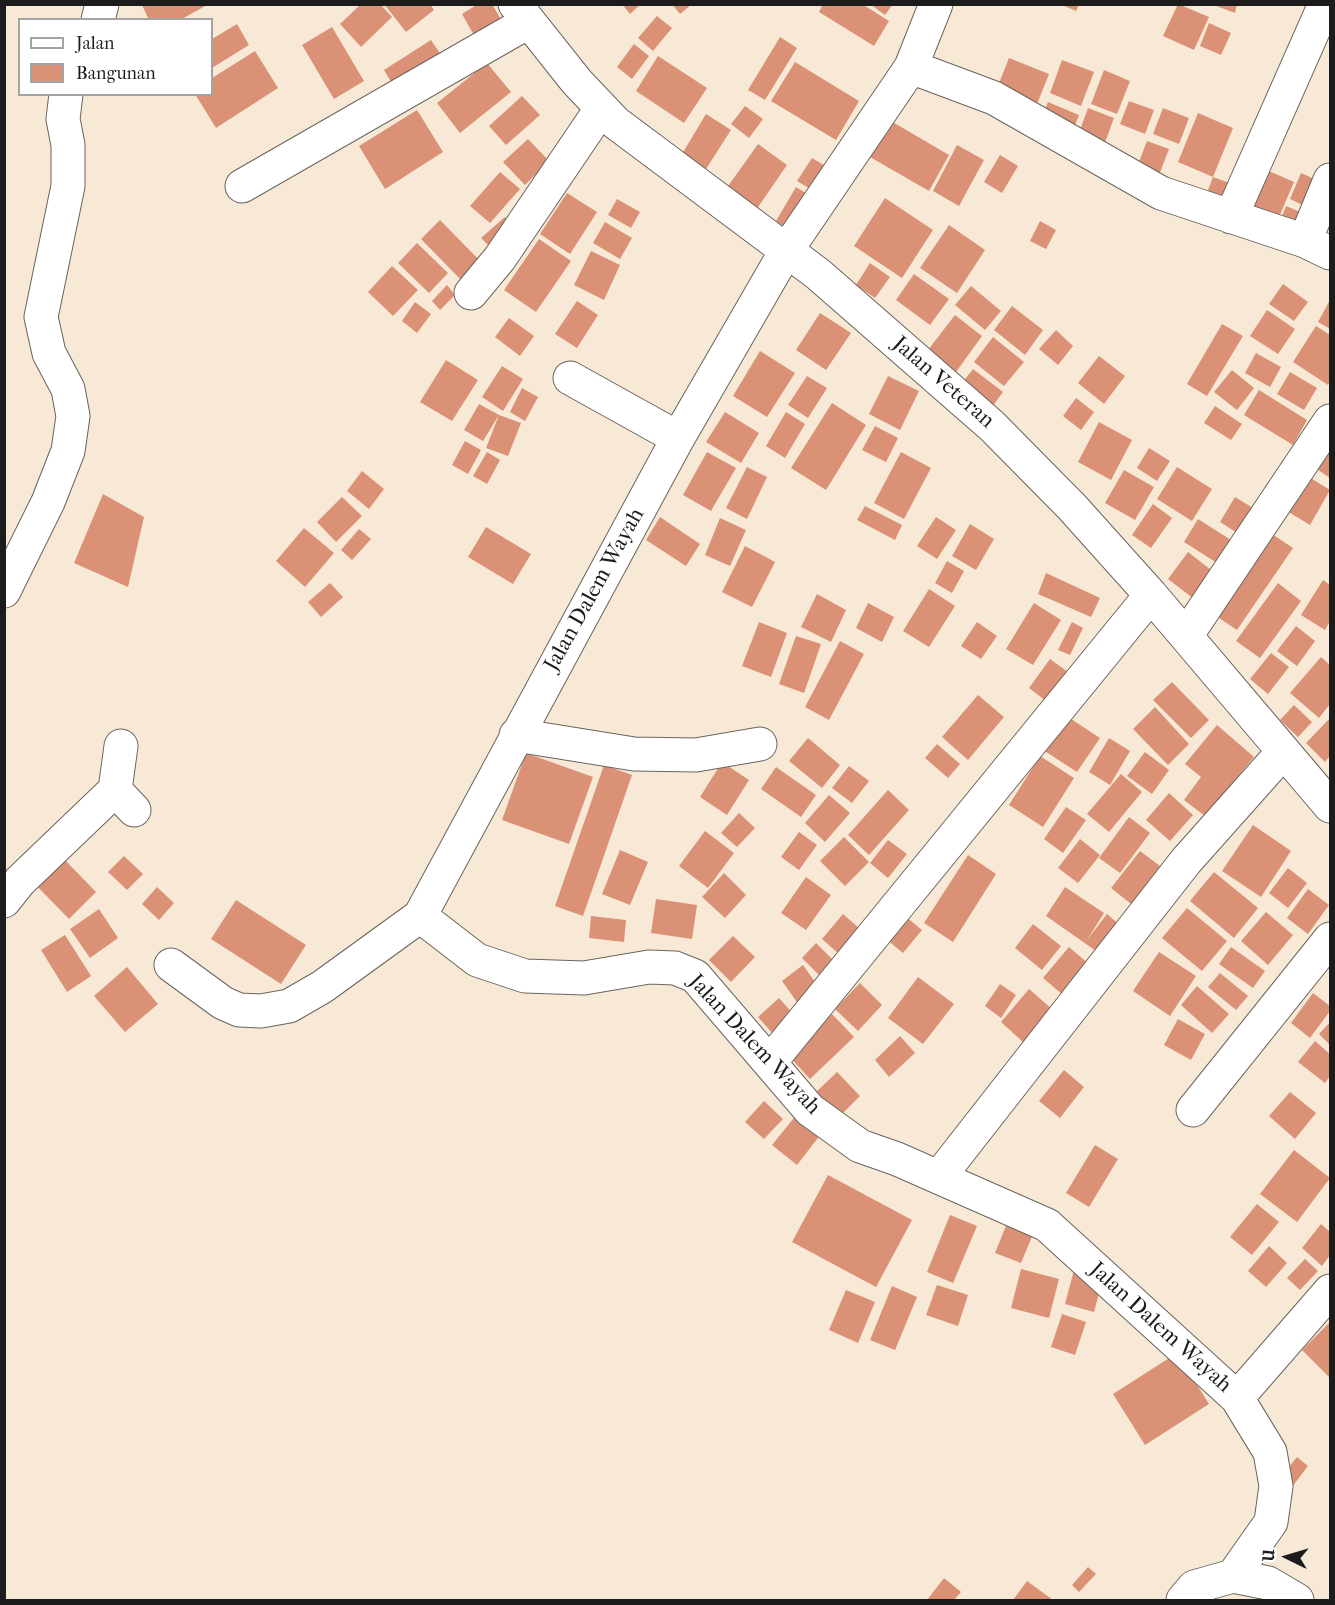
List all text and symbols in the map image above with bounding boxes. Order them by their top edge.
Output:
legend [18,18,213,96]
text: Jalan [76,33,114,54]
text: Bangunan [76,63,156,84]
street label: Jalan Veteran [887,331,999,435]
street label: Jalan Dalem Wayah [539,504,651,676]
street label: Jalan Dalem Wayah [682,969,826,1121]
street label: Jalan Dalem Wayah [1083,1257,1237,1399]
north arrow [1257,1527,1317,1587]
text: U [1259,1548,1279,1562]

